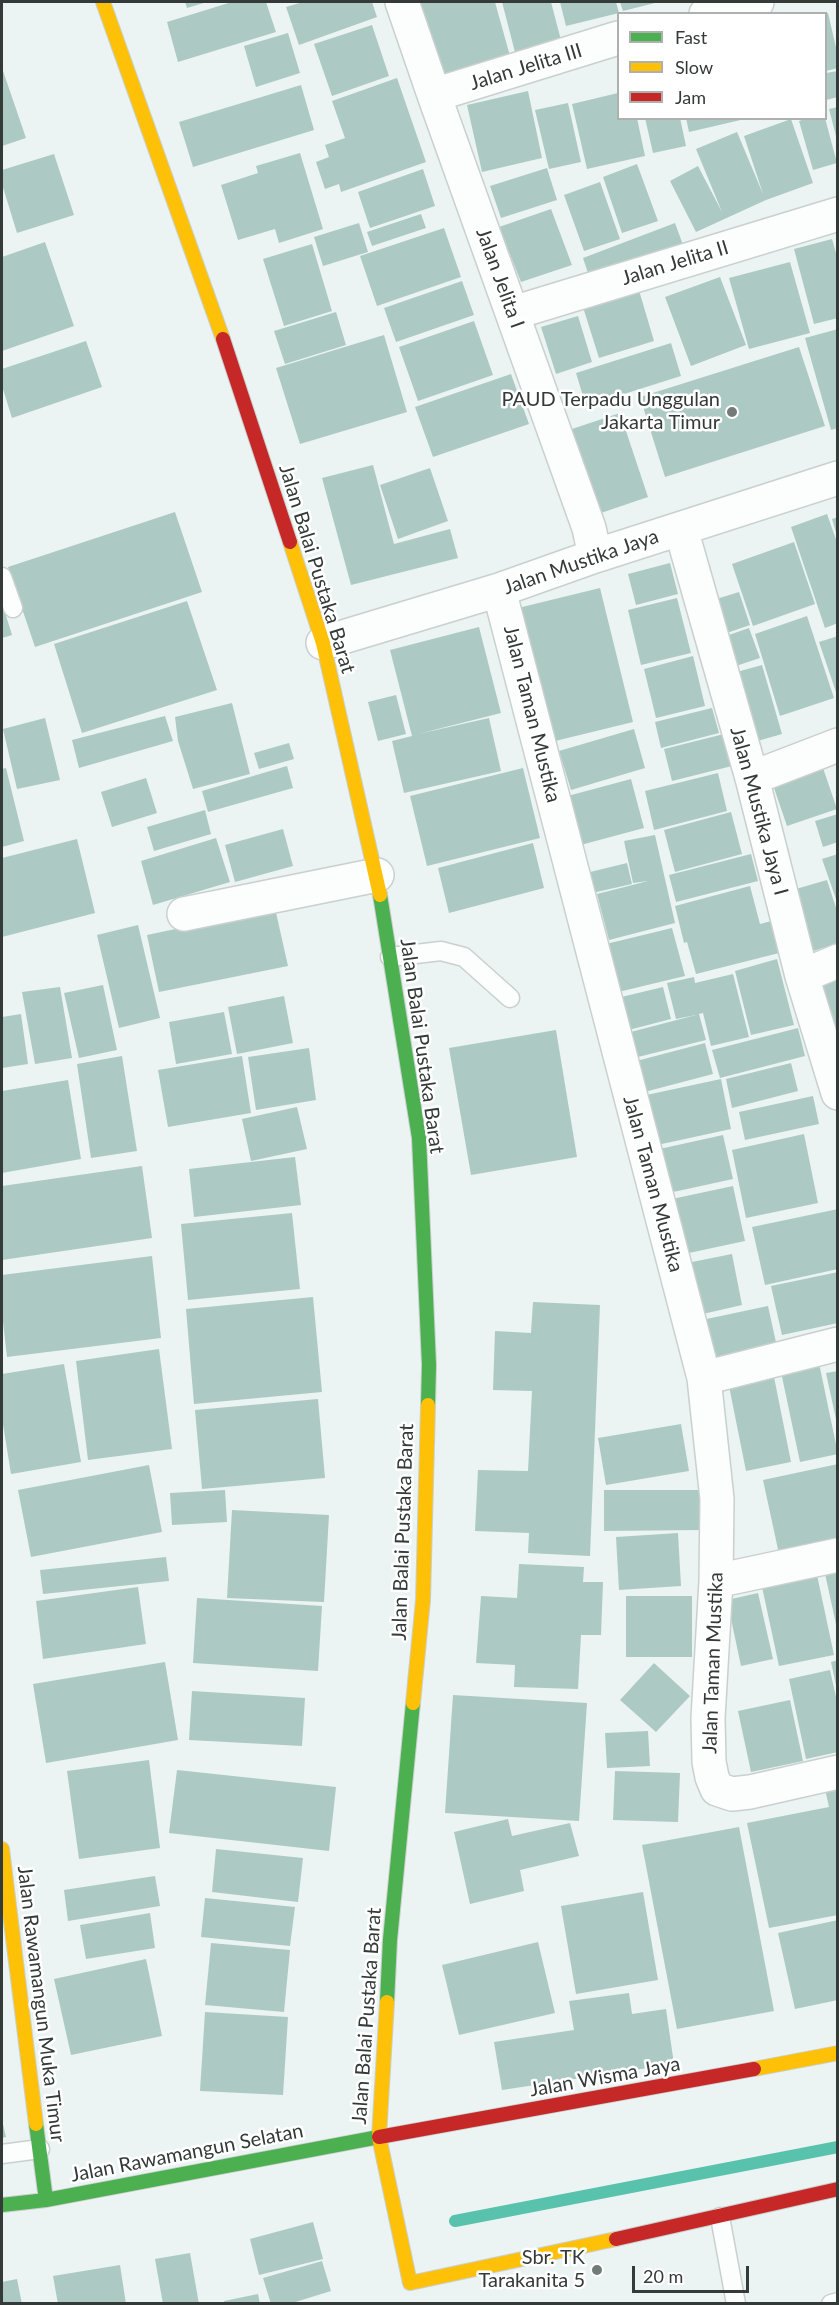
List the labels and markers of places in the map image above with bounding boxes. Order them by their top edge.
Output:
place label: PAUD Terpadu Unggulan Jakarta Timur [502,388,720,435]
marker: PAUD Terpadu Unggulan Jakarta Timur [725,405,739,419]
place label: Sbr. TK Tarakanita 5 [479,2246,585,2293]
marker: Sbr. TK Tarakanita 5 [590,2263,604,2277]

